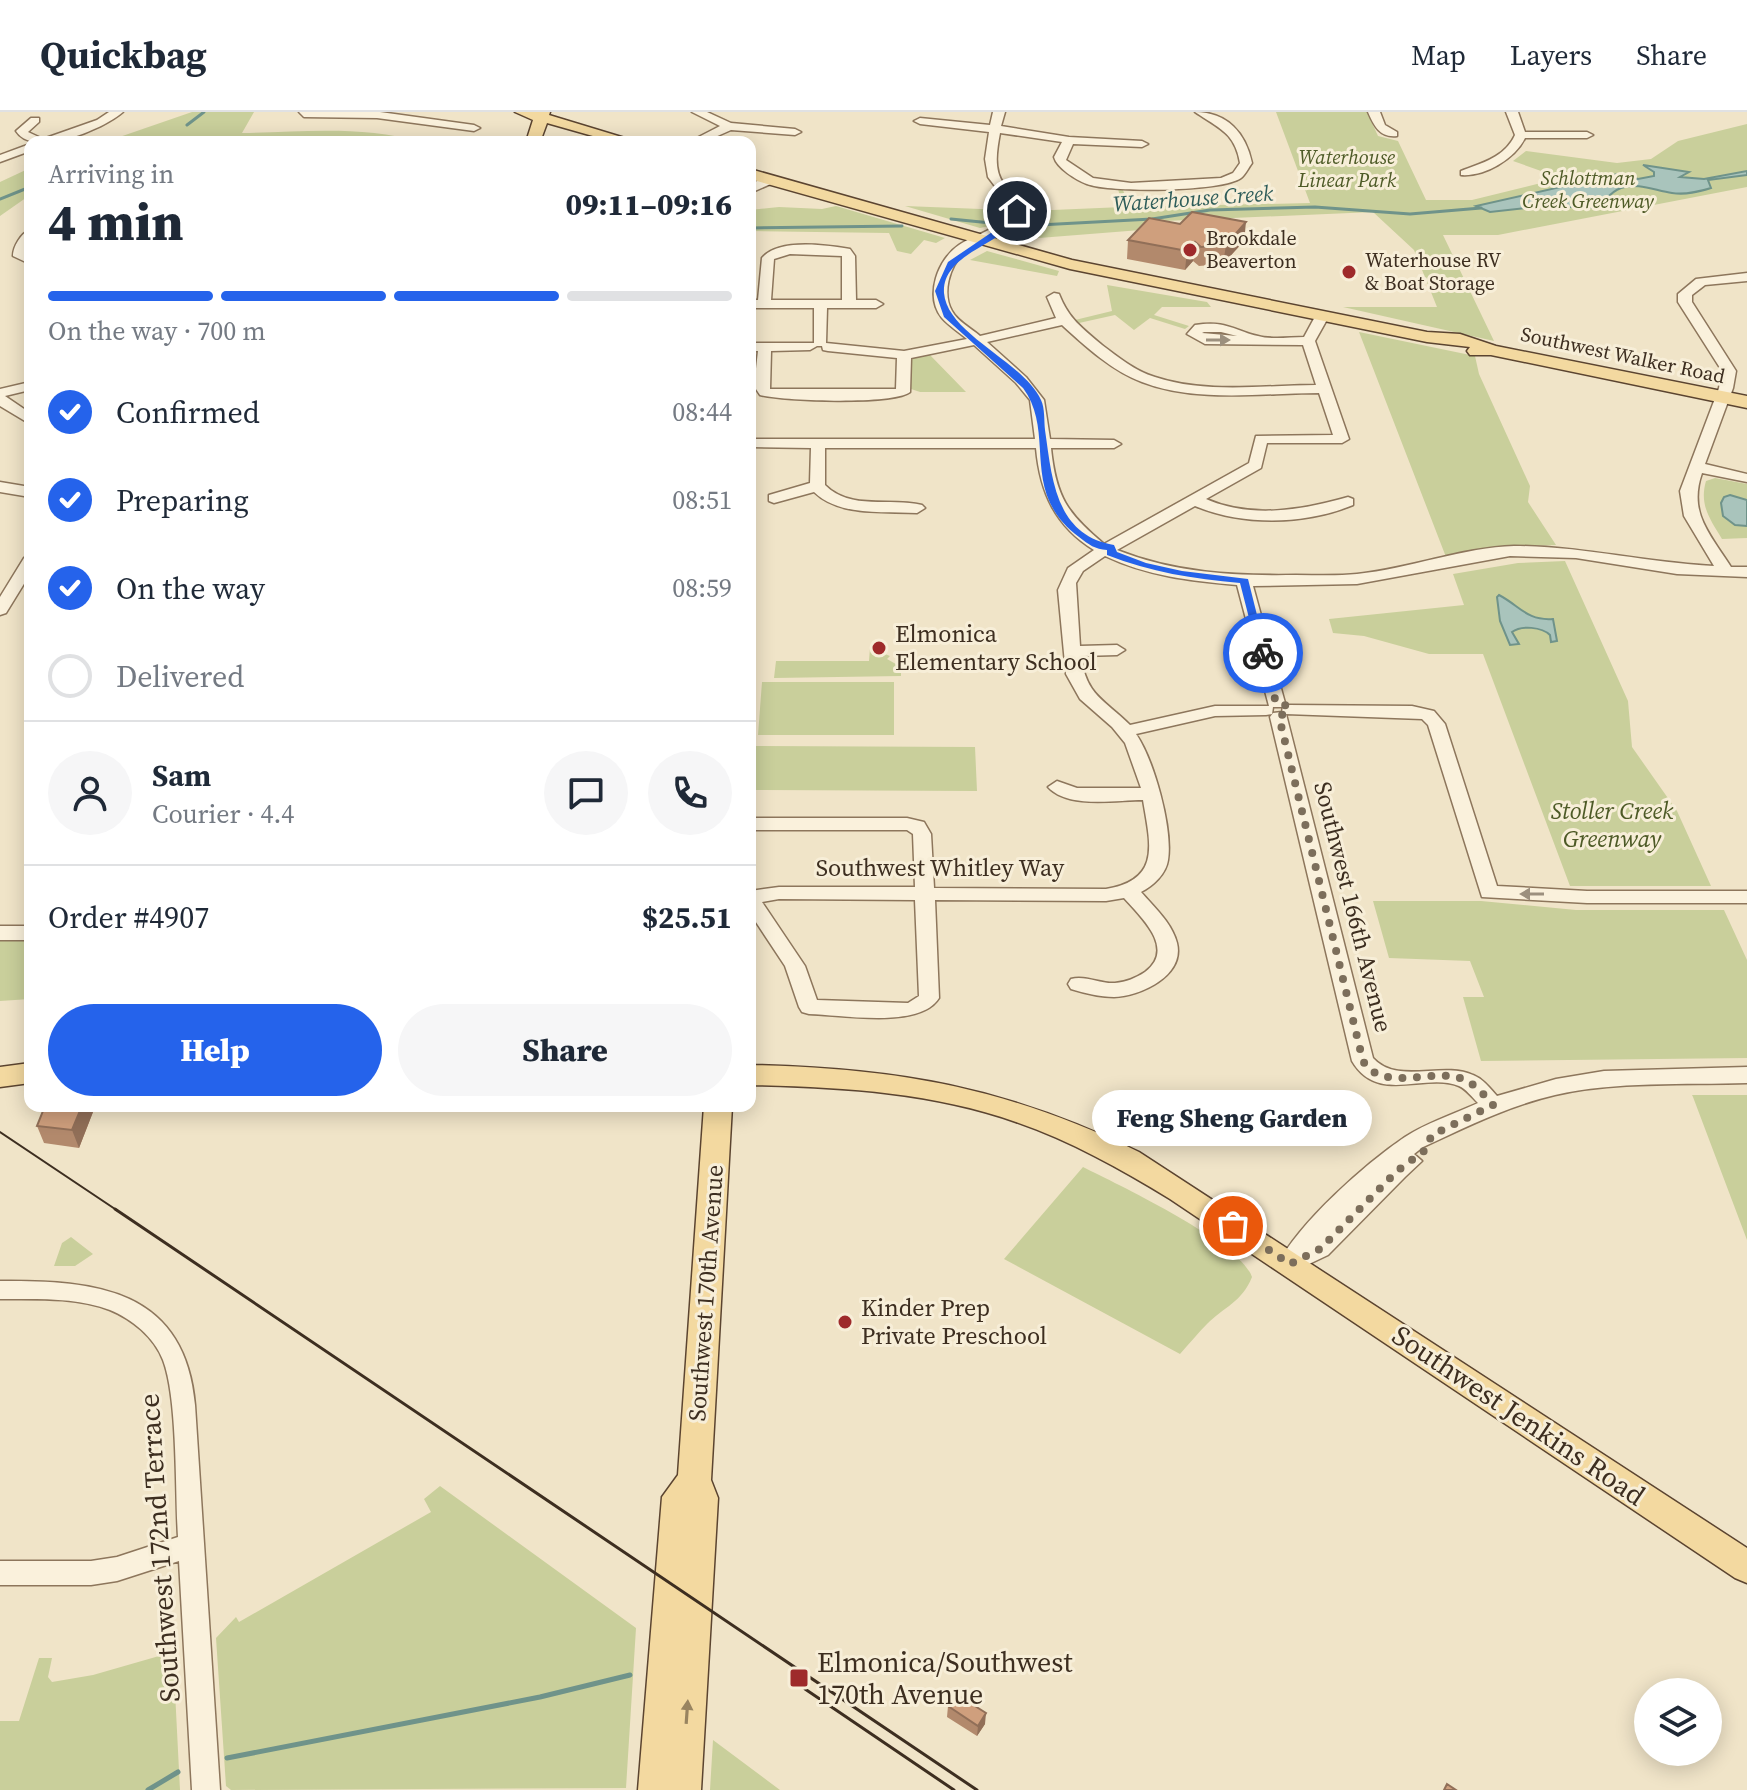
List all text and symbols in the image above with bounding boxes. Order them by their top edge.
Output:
text: Quickbag [40,29,207,81]
text: Map [1411,36,1466,74]
text: Layers [1510,36,1592,74]
text: Share [1636,36,1707,74]
park label: Waterhouse Linear Park [1297,143,1397,194]
text: Arriving in [48,156,174,192]
park label: Schlottman Creek Greenway [1522,164,1654,215]
pin [983,177,1051,245]
water label: Waterhouse Creek [1112,177,1275,219]
text: 09:11–09:16 [565,184,732,225]
text: 4 min [48,186,184,257]
icon: home [995,189,1039,233]
place label: Brookdale Beaverton [1206,224,1297,275]
marker: Brookdale Beaverton [1181,241,1199,259]
place label: Waterhouse RV & Boat Storage [1365,246,1502,297]
marker: Waterhouse RV & Boat Storage [1340,263,1358,281]
text: On the way · 700 m [48,313,266,349]
street label: Southwest Walker Road [1518,320,1728,390]
one-way arrow [1206,334,1231,346]
icon: check [48,390,92,434]
text: Confirmed [116,392,260,433]
text: 08:44 [672,394,732,430]
icon: check [48,478,92,522]
text: Preparing [116,480,249,521]
text: 08:51 [672,482,732,518]
icon: check [48,566,92,610]
text: On the way [116,568,265,609]
text: 08:59 [672,570,732,606]
courier [1223,613,1303,693]
place label: Elmonica Elementary School [895,617,1097,678]
icon: bike [1241,631,1285,675]
marker: Elmonica Elementary School [870,639,888,657]
text: Delivered [116,656,244,697]
button: person [48,751,132,835]
button: chat [544,751,628,835]
button: phone [648,751,732,835]
text: Sam [152,755,211,796]
street label: Southwest 166th Avenue [1306,778,1401,1036]
park label: Stoller Creek Greenway [1551,794,1674,855]
text: Courier · 4.4 [152,796,294,832]
street label: Southwest Whitley Way [816,851,1065,884]
one-way arrow [1519,888,1544,900]
text: Order #4907 [48,897,209,938]
text: $25.51 [642,897,732,938]
button: Help [48,1004,382,1096]
button: Share [398,1004,732,1096]
callout: Feng Sheng Garden [1093,1090,1373,1146]
text: Feng Sheng Garden [1117,1100,1348,1136]
street label: Southwest 170th Avenue [680,1164,731,1422]
pin [1199,1192,1267,1260]
icon: bag [1211,1204,1255,1248]
place label: Kinder Prep Private Preschool [861,1291,1047,1352]
marker: Kinder Prep Private Preschool [836,1313,854,1331]
street label: Southwest Jenkins Road [1385,1316,1653,1514]
street label: Southwest 172nd Terrace [129,1392,189,1704]
place label: Elmonica/Southwest 170th Avenue [817,1643,1073,1713]
marker: Elmonica/Southwest 170th Avenue [788,1667,810,1689]
map controls [1634,1678,1722,1766]
button: layers [1634,1678,1722,1766]
one-way arrow [681,1699,694,1724]

